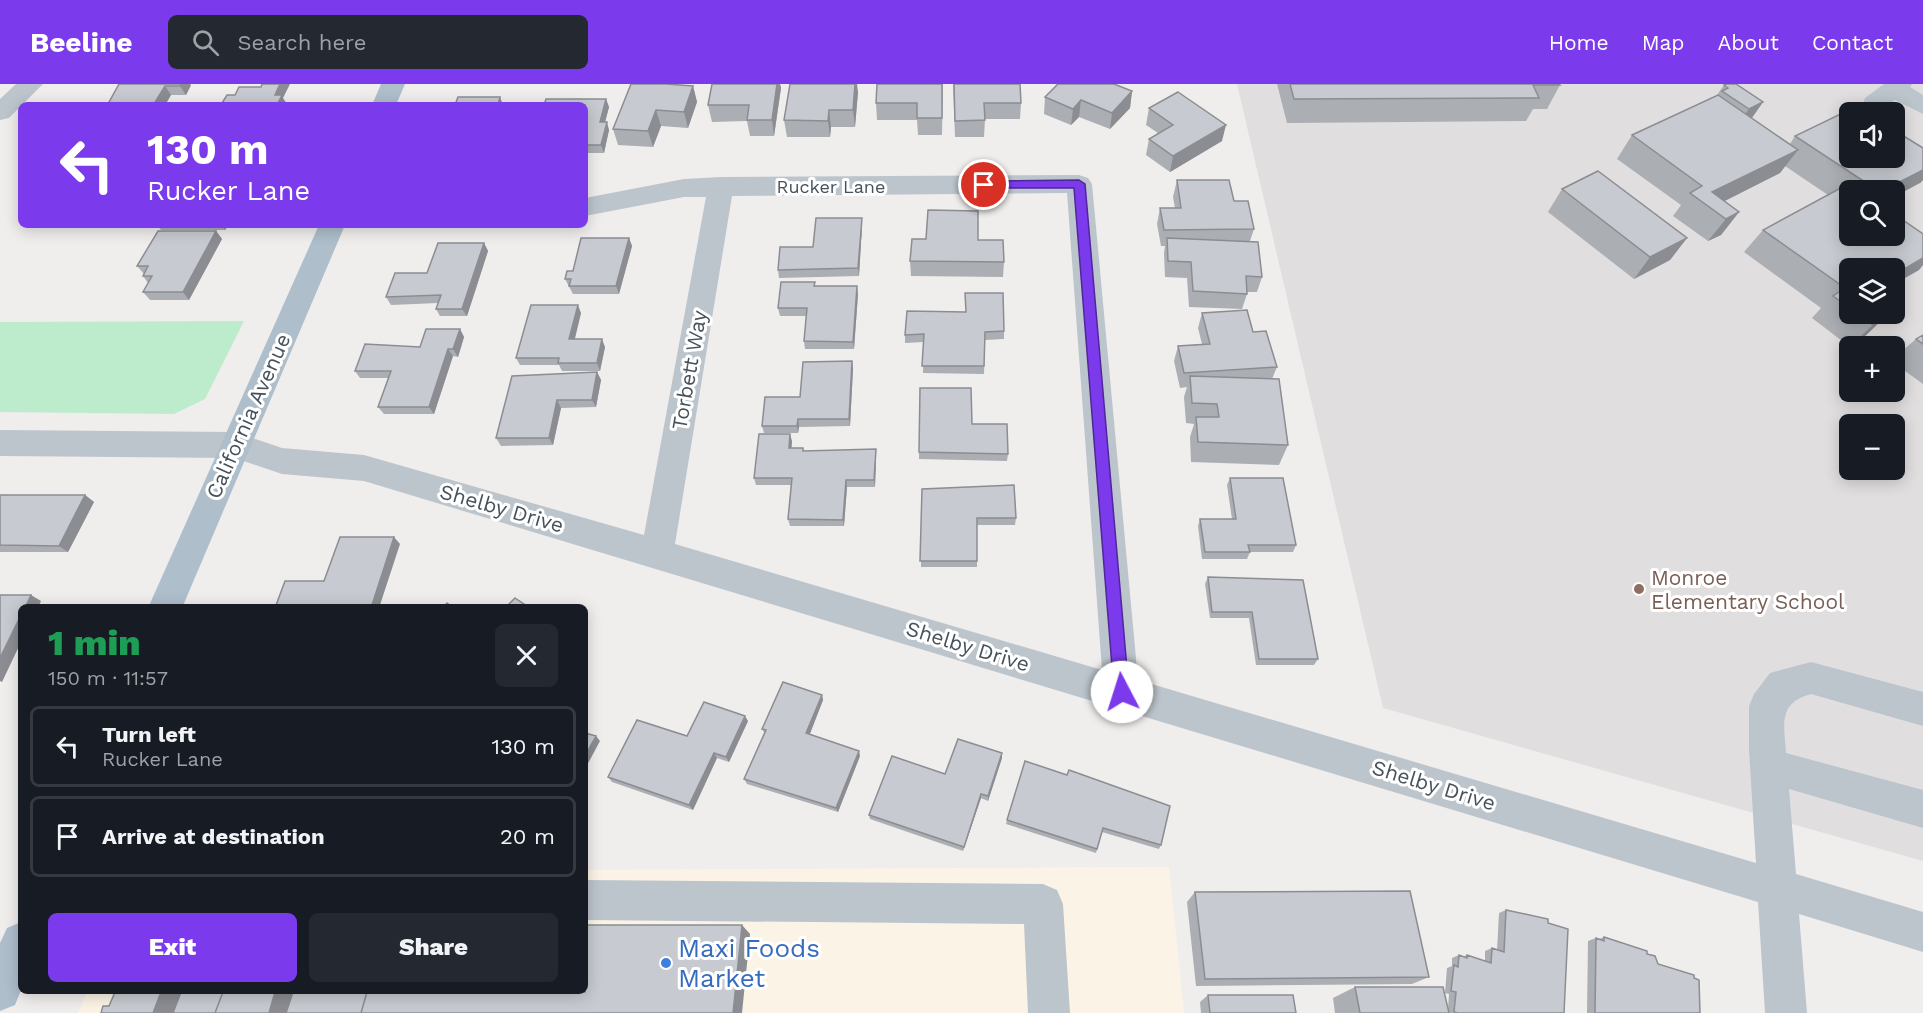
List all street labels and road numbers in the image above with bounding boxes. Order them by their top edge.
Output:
street label: Rucker Lane [777,176,885,197]
street label: Torbett Way [666,308,712,432]
street label: California Avenue [200,330,296,502]
street label: Shelby Drive [437,478,567,538]
street label: Shelby Drive [903,615,1033,677]
street label: Shelby Drive [1369,754,1499,816]

